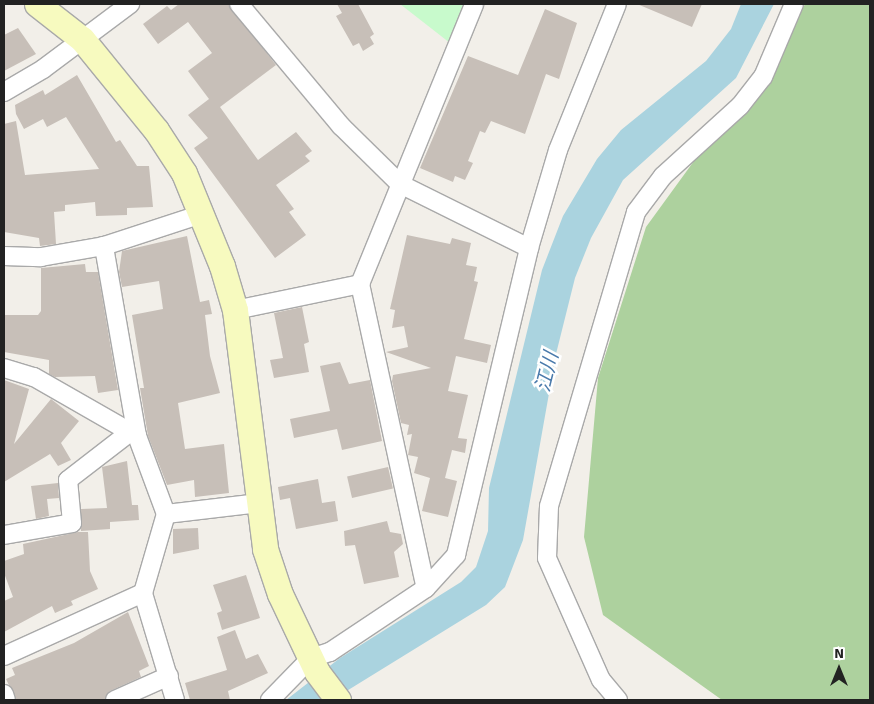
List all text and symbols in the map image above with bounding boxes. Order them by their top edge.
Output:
water label: 江川 [531,350,563,394]
north arrow [814,644,864,694]
text: N [834,645,844,662]

